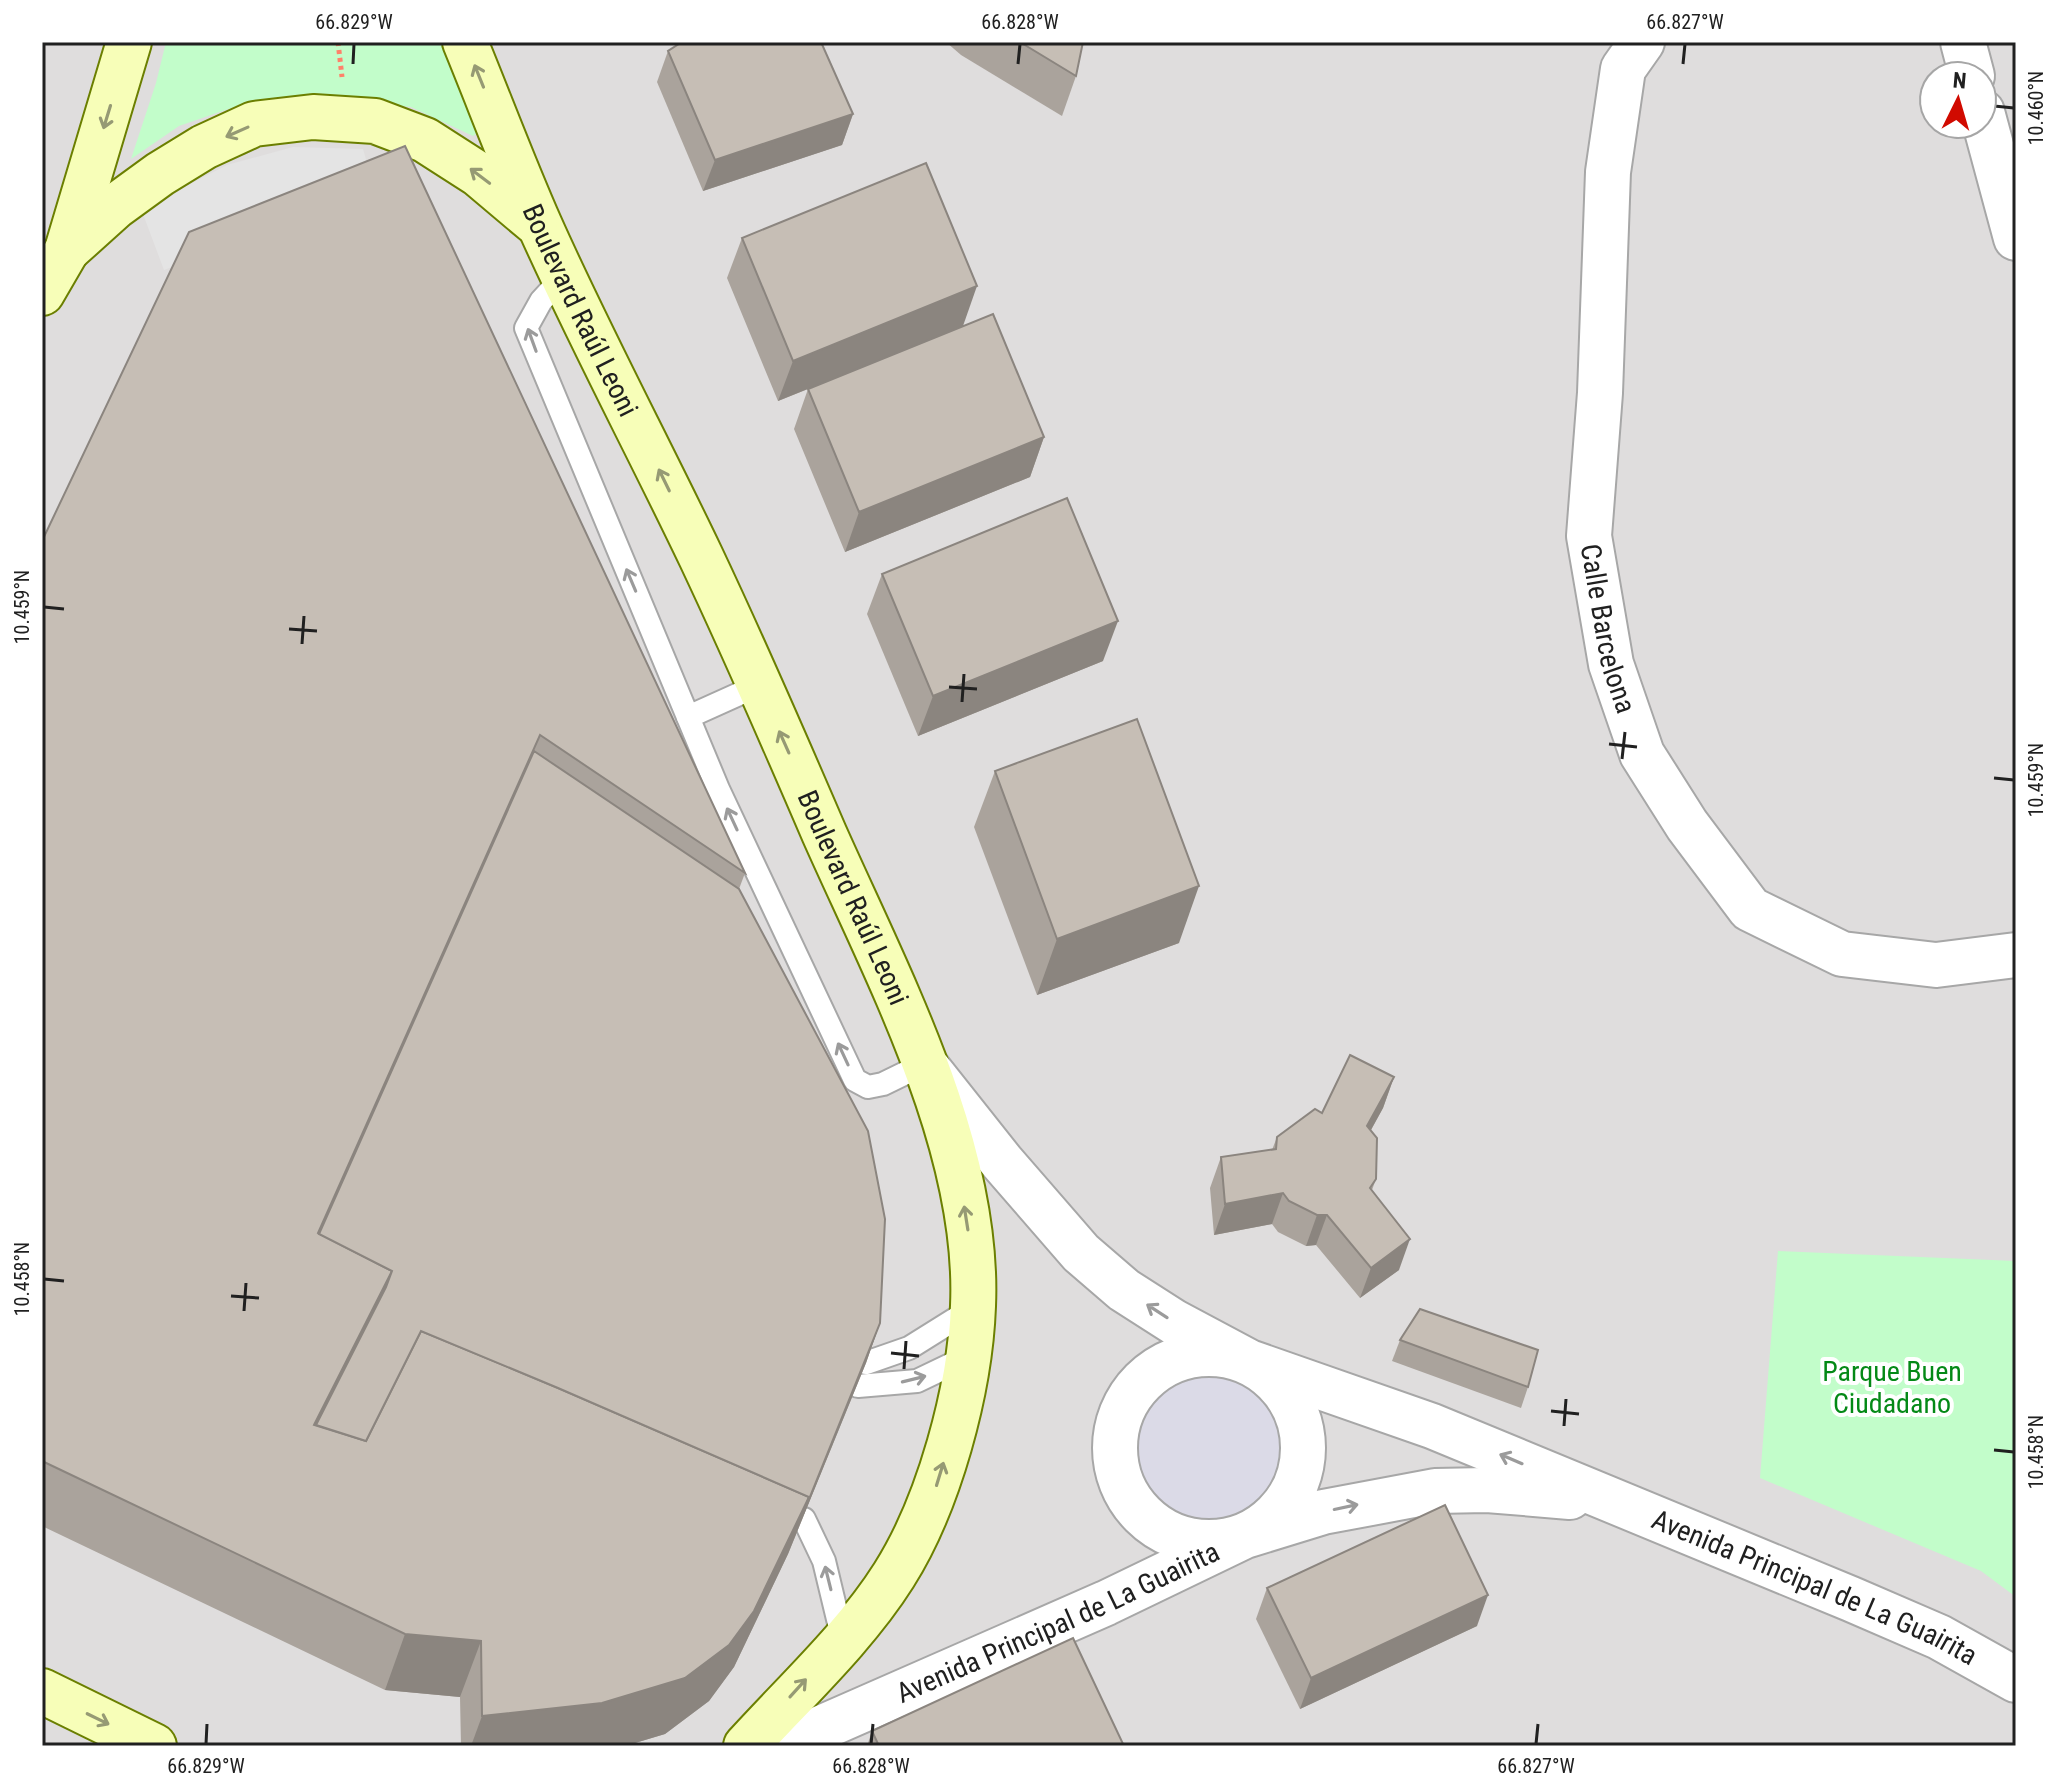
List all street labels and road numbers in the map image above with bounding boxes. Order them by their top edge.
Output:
street label: Boulevard Raúl Leoni [516,199,645,422]
street label: Calle Barcelona [1574,541,1643,717]
street label: Boulevard Raúl Leoni [791,785,916,1010]
street label: Avenida Principal de La Guairita [1647,1502,1983,1672]
street label: Avenida Principal de La Guairita [891,1535,1224,1709]

